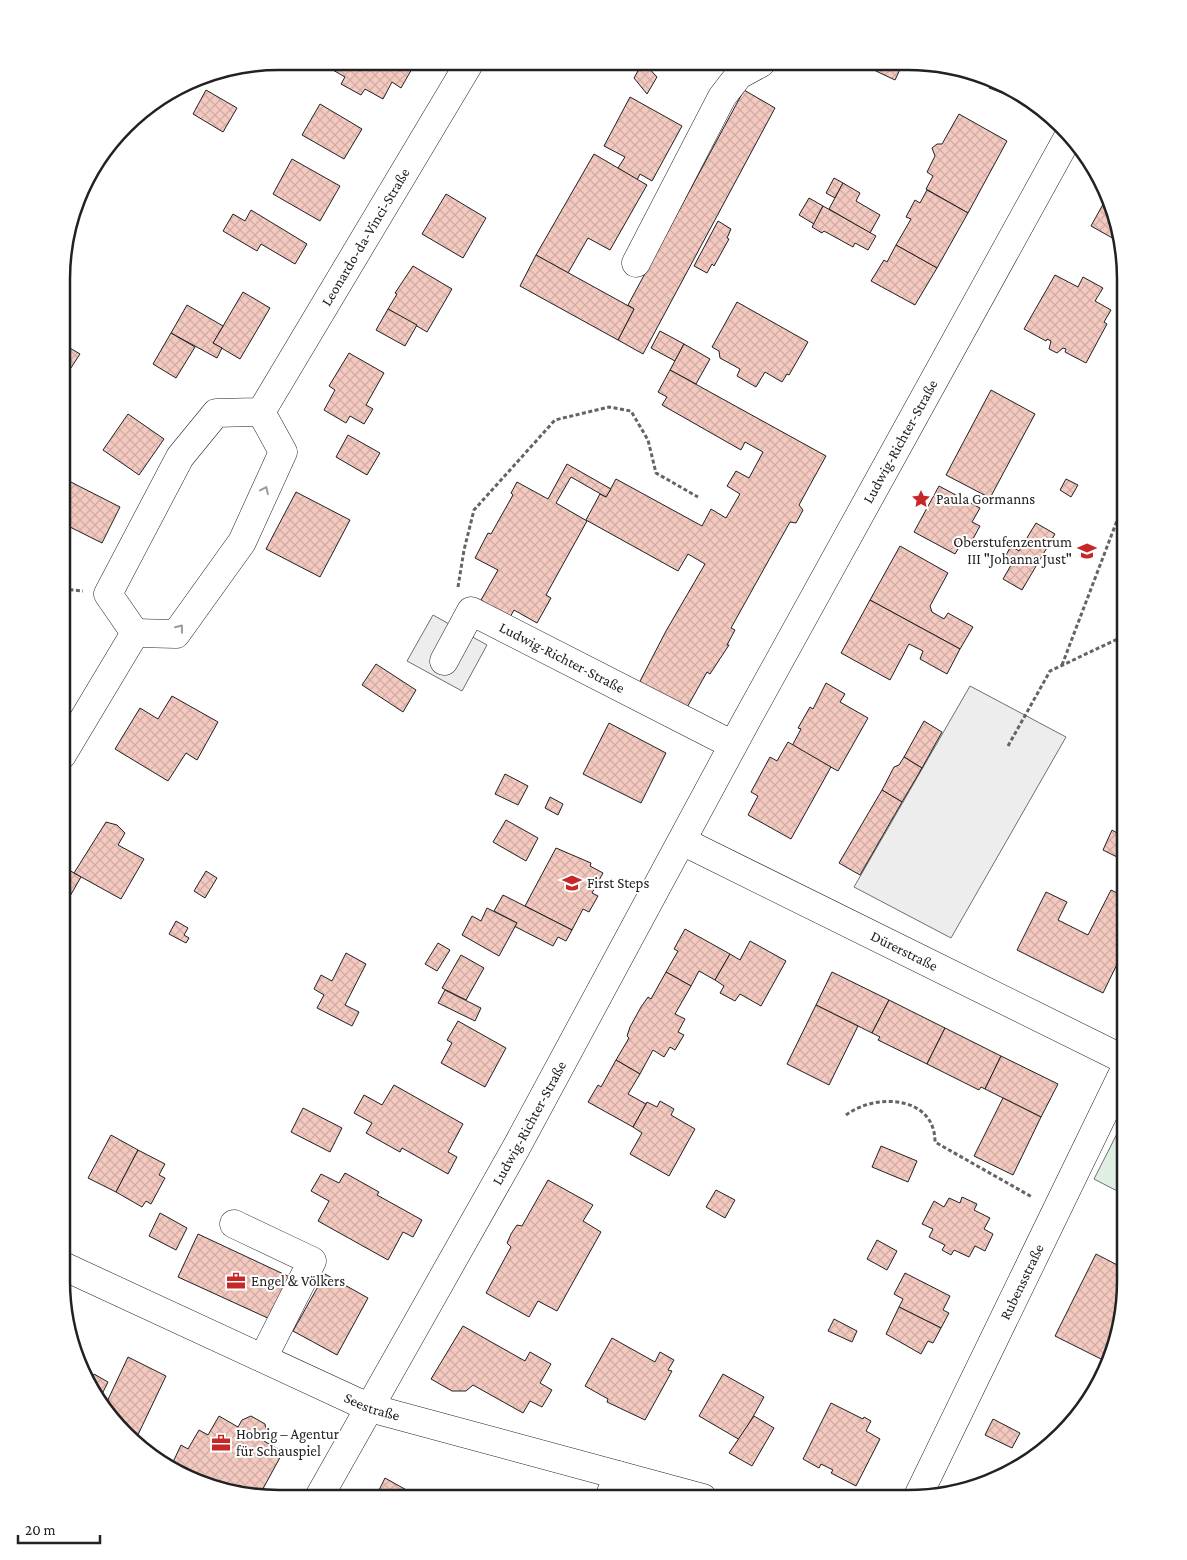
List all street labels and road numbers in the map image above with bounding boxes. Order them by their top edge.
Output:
street label: Leonardo-da-Vinci-Straße [318,165,413,309]
street label: Ludwig-Richter-Straße [860,377,941,506]
street label: Ludwig-Richter-Straße [497,619,628,696]
street label: Dürerstraße [868,928,941,974]
street label: Ludwig-Richter-Straße [489,1058,570,1188]
street label: Rubensstraße [997,1241,1047,1322]
street label: Seestraße [342,1389,402,1424]

